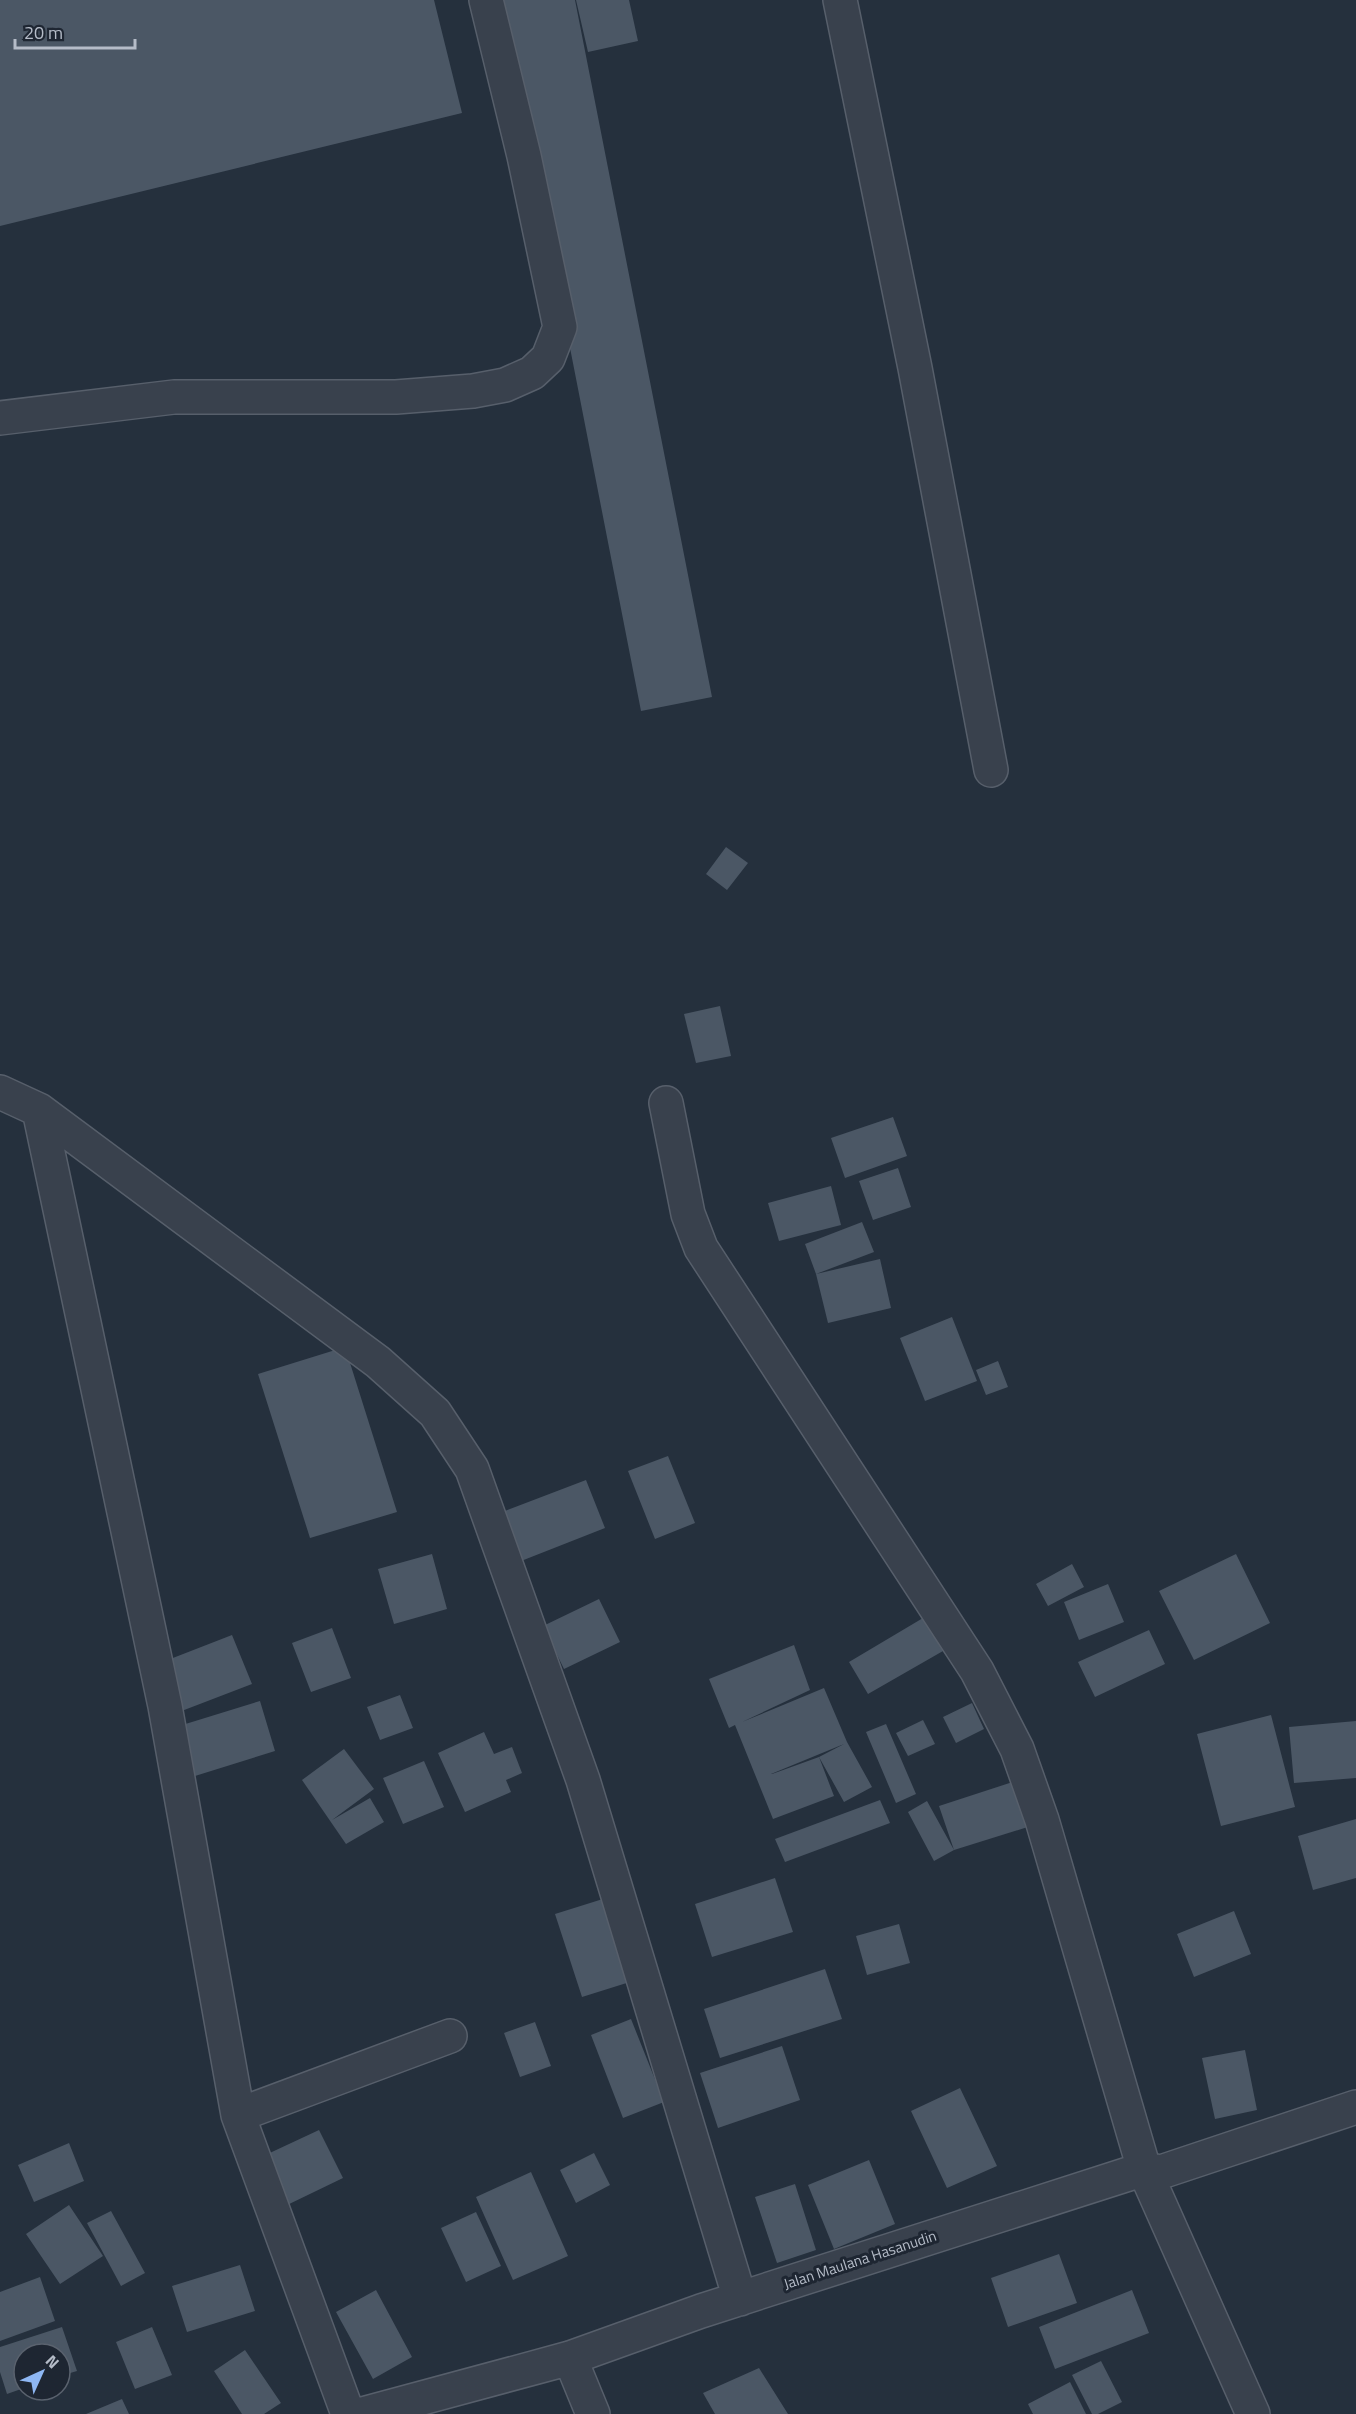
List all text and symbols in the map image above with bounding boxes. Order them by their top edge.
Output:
scale bar [15,12,135,50]
text: 20 m [24,19,63,46]
street label: Jalan Maulana Hasanudin [780,2224,939,2295]
north arrow [12,2342,72,2402]
text: N [40,2349,65,2374]

